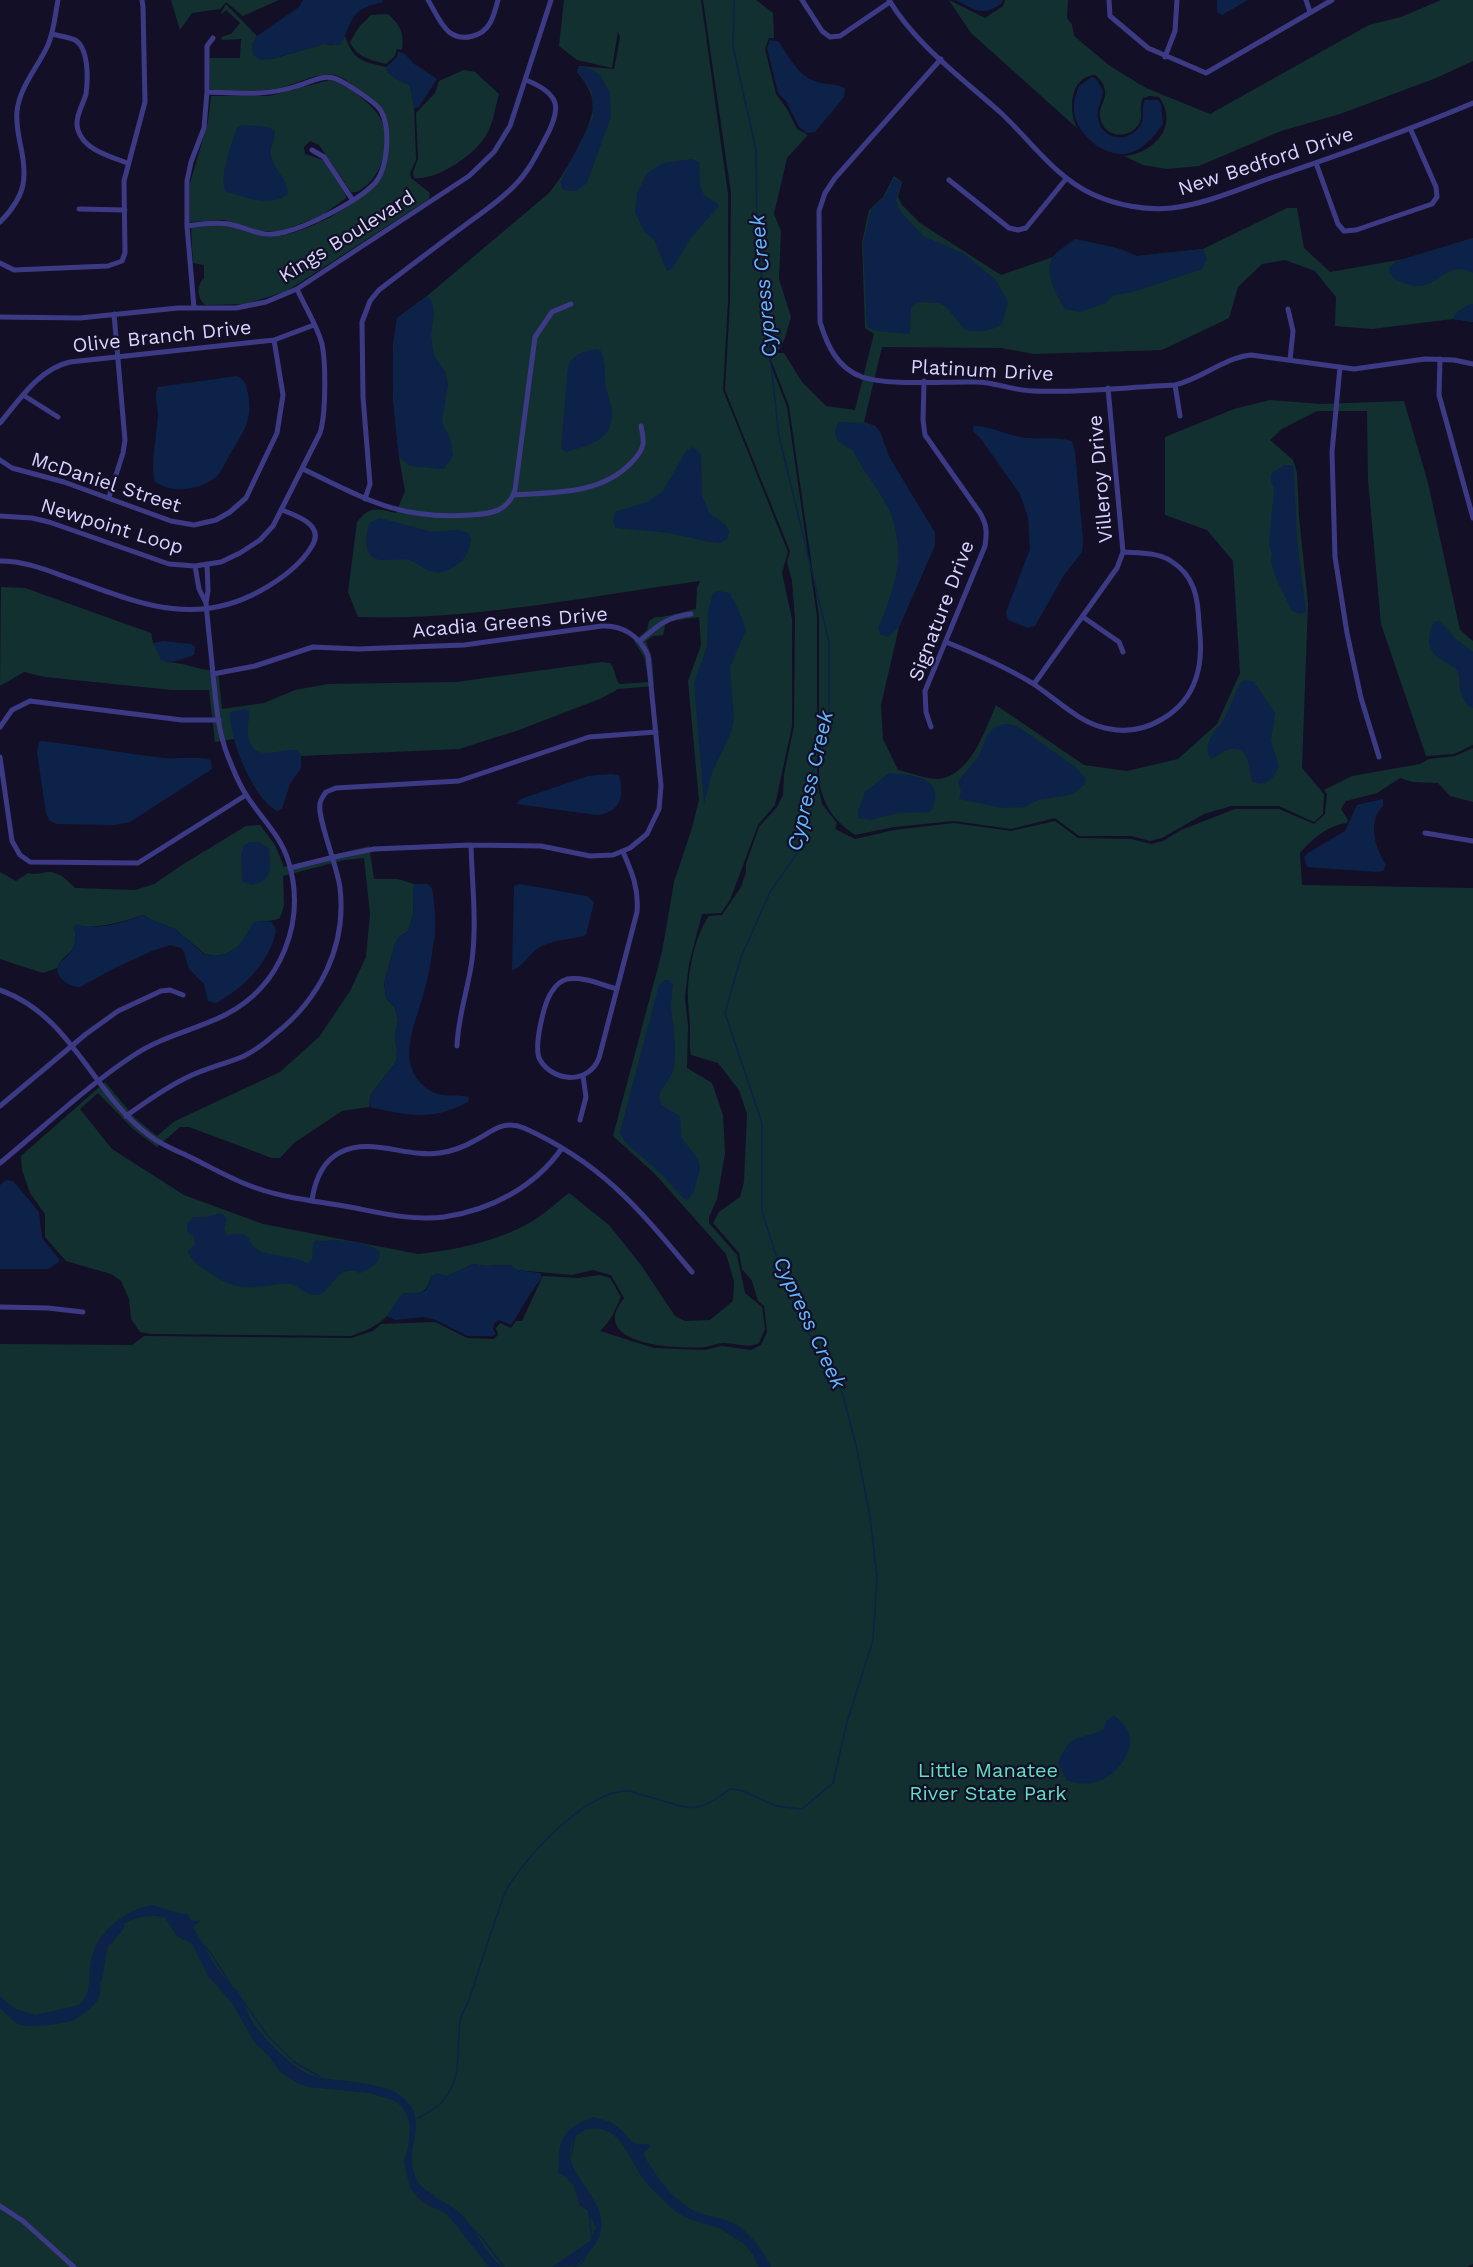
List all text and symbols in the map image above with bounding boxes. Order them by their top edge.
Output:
street label: New Bedford Drive [1175,122,1357,202]
street label: Kings Boulevard [275,186,419,288]
water label: Cypress Creek [745,213,783,359]
street label: Olive Branch Drive [71,316,253,358]
street label: Platinum Drive [910,355,1054,387]
street label: Villeroy Drive [1083,414,1119,544]
street label: McDaniel Street [28,447,184,519]
street label: Newpoint Loop [38,494,186,560]
street label: Signature Drive [904,537,980,685]
street label: Acadia Greens Drive [411,602,609,644]
water label: Cypress Creek [783,708,839,854]
water label: Cypress Creek [767,1253,851,1393]
park label: Little Manatee River State Park [909,1759,1067,1806]

